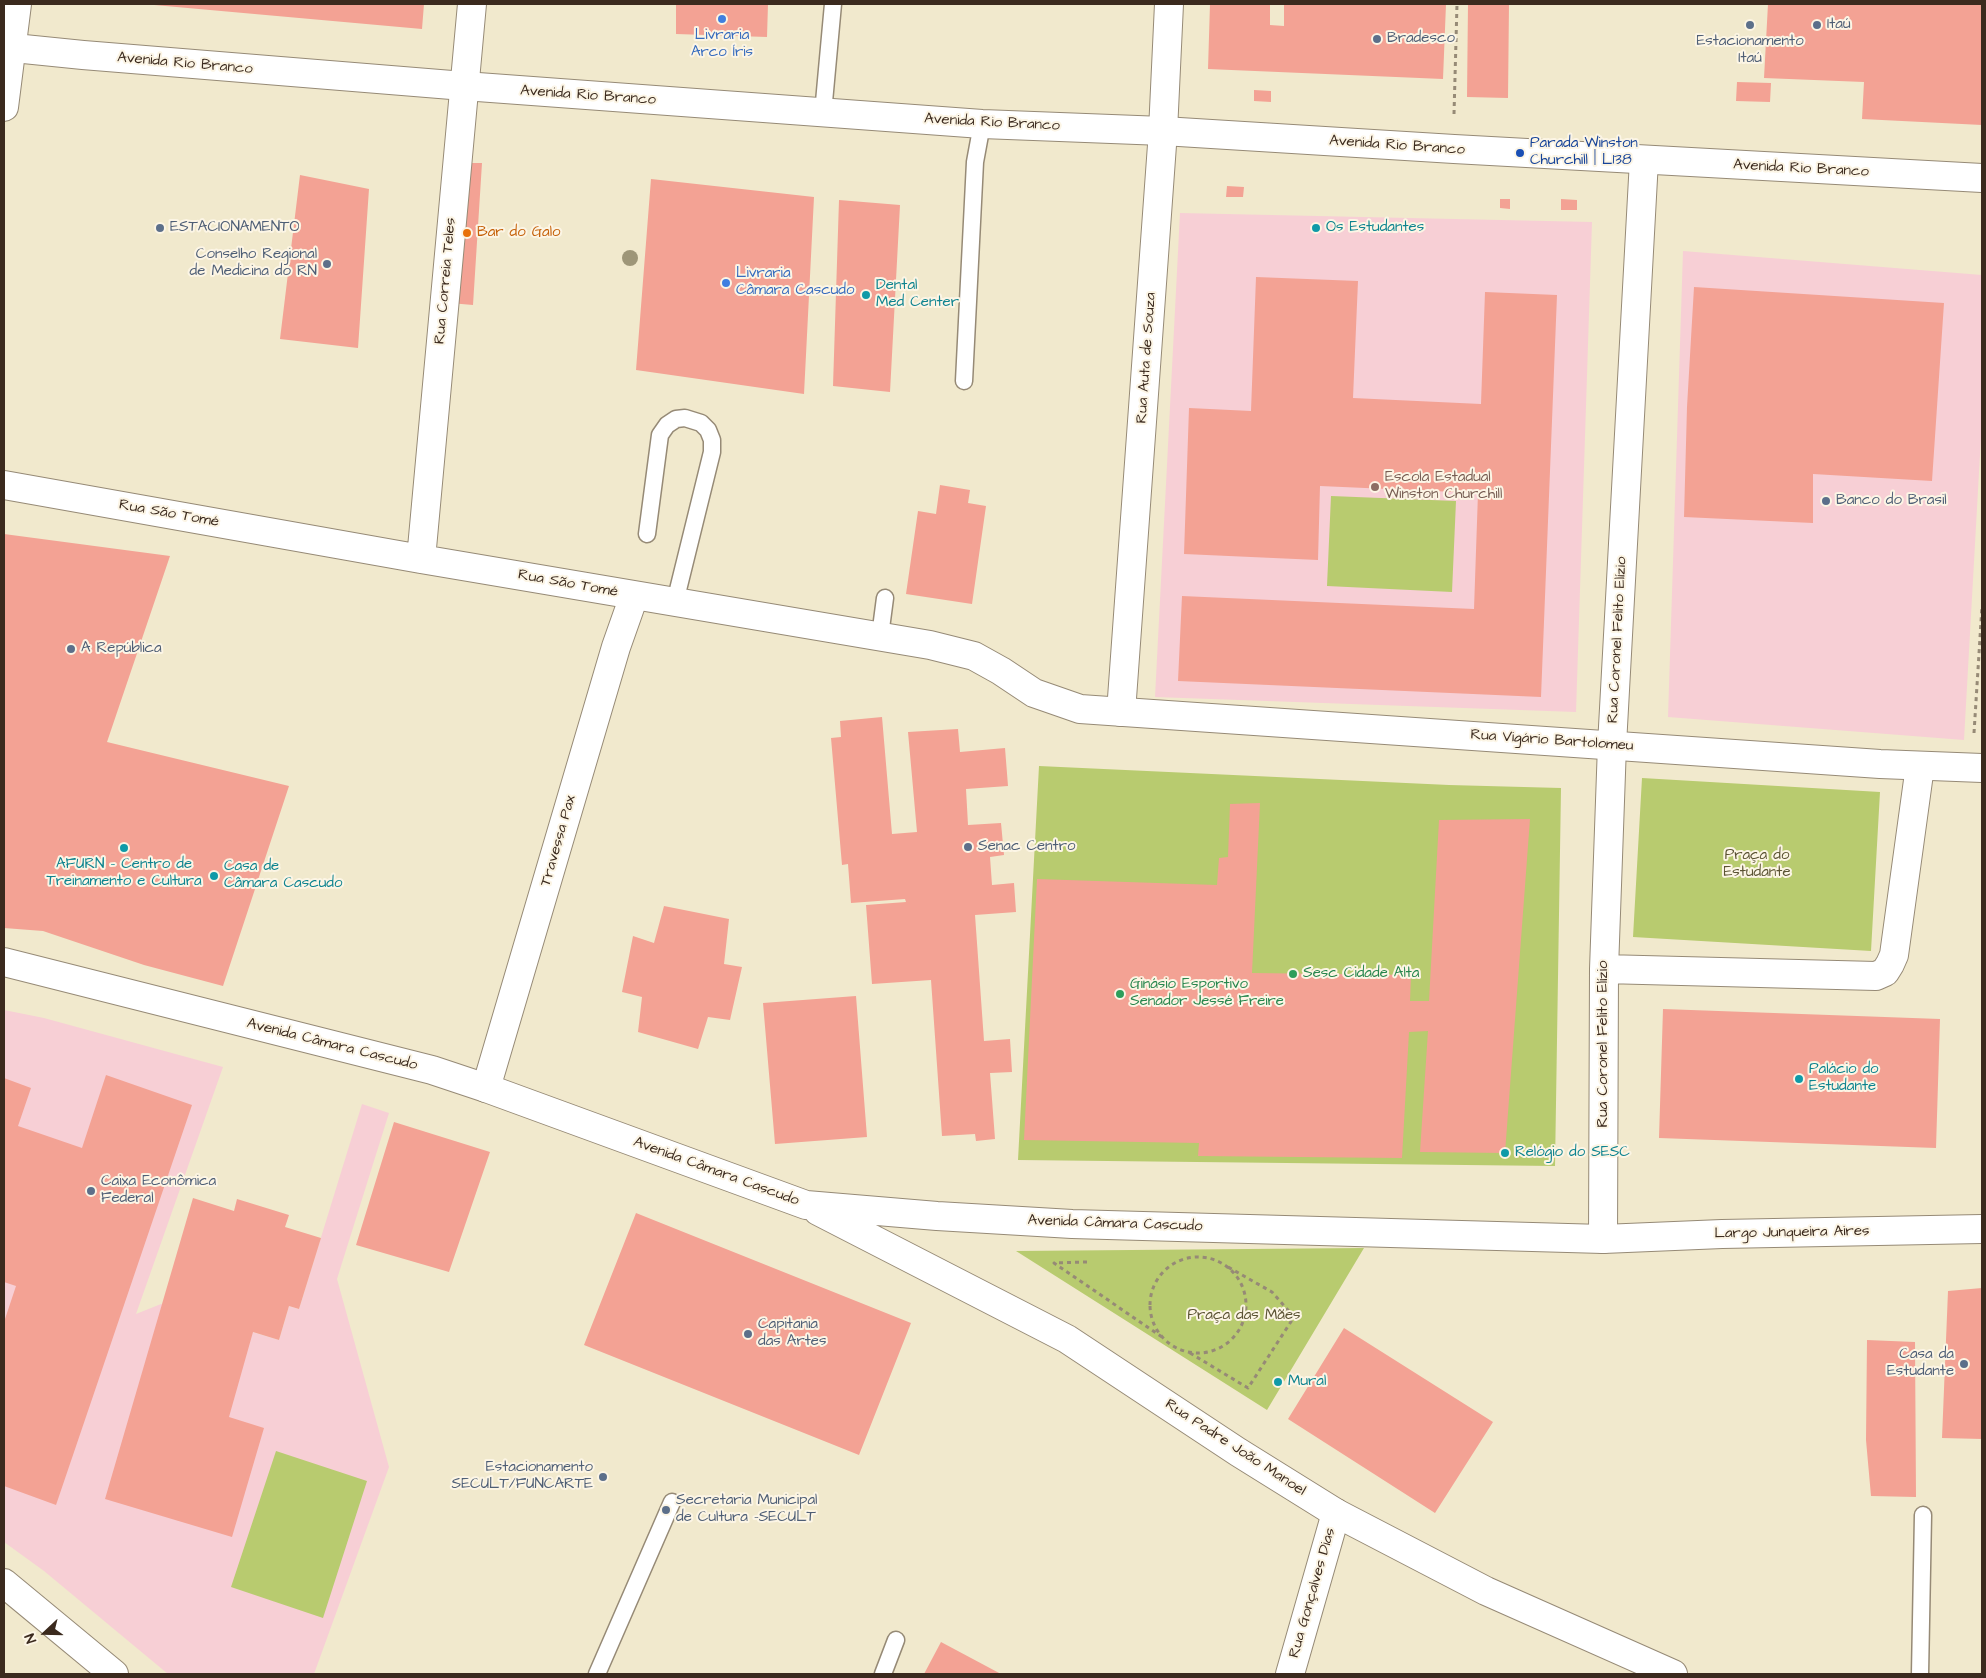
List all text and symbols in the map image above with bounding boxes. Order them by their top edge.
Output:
marker: Livraria Arco Íris [716,13,728,25]
place label: Itaú [1827,16,1851,34]
marker: Estacionamento Itaú [1744,19,1756,31]
marker: Itaú [1811,19,1823,31]
place label: Livraria Arco Íris [691,27,753,62]
place label: Bradesco [1387,30,1455,48]
marker: Bradesco [1371,33,1383,45]
place label: Estacionamento Itaú [1696,33,1804,68]
street label: Avenida Rio Branco [116,49,254,79]
street label: Avenida Rio Branco [520,82,656,110]
street label: Avenida Rio Branco [924,110,1060,136]
street label: Avenida Rio Branco [1329,132,1465,160]
place label: Parada Winston Churchill | L138 [1530,135,1638,170]
marker: Parada Winston Churchill | L138 [1514,147,1526,159]
street label: Avenida Rio Branco [1733,156,1869,182]
street label: Rua Correia Teles [431,217,461,345]
place label: ESTACIONAMENTO [170,219,300,237]
place label: Os Estudantes [1326,219,1424,237]
marker: ESTACIONAMENTO [154,222,166,234]
marker: Os Estudantes [1310,222,1322,234]
place label: Bar do Galo [477,224,561,242]
marker: Bar do Galo [461,227,473,239]
place label: Conselho Regional de Medicina do RN [190,246,317,281]
marker: Conselho Regional de Medicina do RN [321,258,333,270]
place label: Livraria Câmara Cascudo [736,265,854,300]
marker: Livraria Câmara Cascudo [720,277,732,289]
place label: Dental Med Center [876,277,959,312]
marker: Dental Med Center [860,289,872,301]
street label: Rua Auta de Souza [1133,292,1161,424]
place label: Escola Estadual Winston Churchill [1385,469,1502,504]
marker: Escola Estadual Winston Churchill [1369,481,1381,493]
place label: Banco do Brasil [1836,492,1947,510]
marker: Banco do Brasil [1820,495,1832,507]
street label: Rua São Tomé [118,496,220,532]
street label: Rua Coronel Felito Elízio [1605,556,1631,724]
street label: Rua São Tomé [517,566,619,602]
place label: A República [81,640,162,658]
marker: A República [65,643,77,655]
street label: Rua Vigário Bartolomeu [1470,726,1634,756]
street label: Travessa Pax [537,793,581,889]
place label: Senac Centro [978,838,1075,856]
marker: Senac Centro [962,841,974,853]
marker: AFURN - Centro de Treinamento e Cultura [118,842,130,854]
park label: Praça do Estudante [1723,847,1791,882]
place label: AFURN - Centro de Treinamento e Cultura [46,856,202,891]
place label: Casa de Câmara Cascudo [224,858,342,893]
marker: Casa de Câmara Cascudo [208,870,220,882]
street label: Rua Coronel Felito Elízio [1595,961,1613,1127]
place label: Sesc Cidade Alta [1303,965,1419,983]
marker: Sesc Cidade Alta [1287,968,1299,980]
place label: Ginásio Esportivo Senador Jessé Freire [1130,976,1284,1011]
marker: Ginásio Esportivo Senador Jessé Freire [1114,988,1126,1000]
street label: Avenida Câmara Cascudo [245,1015,419,1075]
place label: Palácio do Estudante [1809,1061,1879,1096]
marker: Palácio do Estudante [1793,1073,1805,1085]
street label: Avenida Câmara Cascudo [631,1134,801,1210]
place label: Relógio do SESC [1515,1144,1630,1162]
marker: Relógio do SESC [1499,1147,1511,1159]
place label: Caixa Econômica Federal [101,1173,216,1208]
marker: Caixa Econômica Federal [85,1185,97,1197]
street label: Avenida Câmara Cascudo [1027,1212,1203,1236]
street label: Largo Junqueira Aires [1714,1223,1870,1243]
park label: Praça das Mães [1187,1307,1301,1325]
place label: Capitania das Artes [758,1316,826,1351]
marker: Capitania das Artes [742,1328,754,1340]
place label: Casa da Estudante [1887,1346,1954,1381]
marker: Casa da Estudante [1958,1358,1970,1370]
place label: Mural [1288,1373,1326,1391]
marker: Mural [1272,1376,1284,1388]
street label: Rua Padre João Manoel [1161,1396,1309,1500]
place label: Estacionamento SECULT/FUNCARTE [452,1459,593,1494]
marker: Estacionamento SECULT/FUNCARTE [597,1471,609,1483]
place label: Secretaria Municipal de Cultura -SECULT [676,1492,817,1527]
marker: Secretaria Municipal de Cultura -SECULT [660,1504,672,1516]
street label: Rua Gonçalves Dias [1286,1526,1340,1660]
north arrow [20,1608,70,1658]
text: N [20,1631,42,1646]

